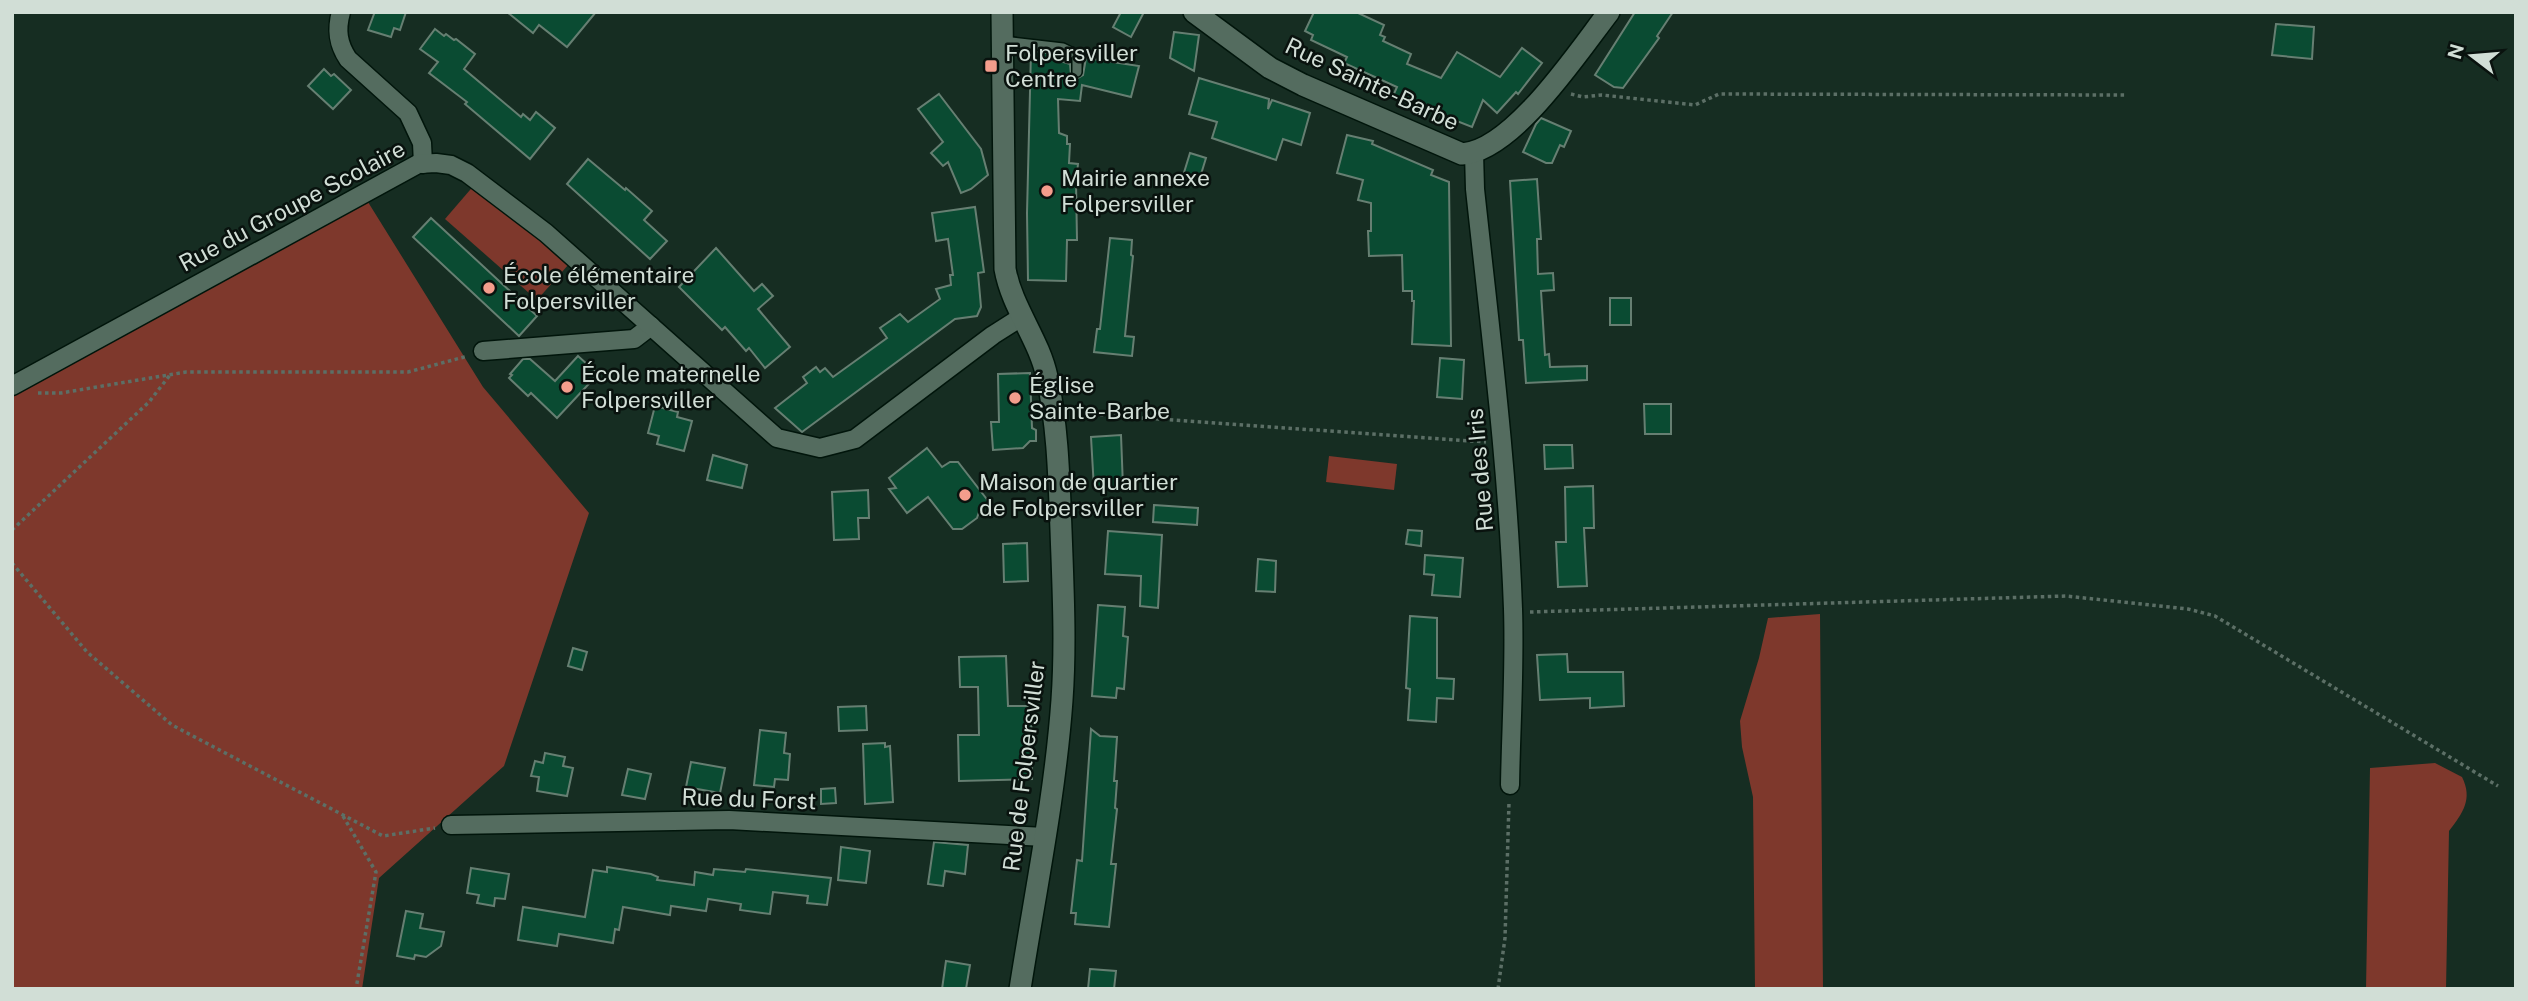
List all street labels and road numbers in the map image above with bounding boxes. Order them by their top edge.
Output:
street label: Rue Sainte-Barbe [1281,32,1463,136]
street label: Rue du Groupe Scolaire [174,134,409,277]
street label: Rue des Iris [1461,407,1498,533]
street label: Rue de Folpersviller [997,659,1050,873]
street label: Rue du Forst [681,783,817,814]

